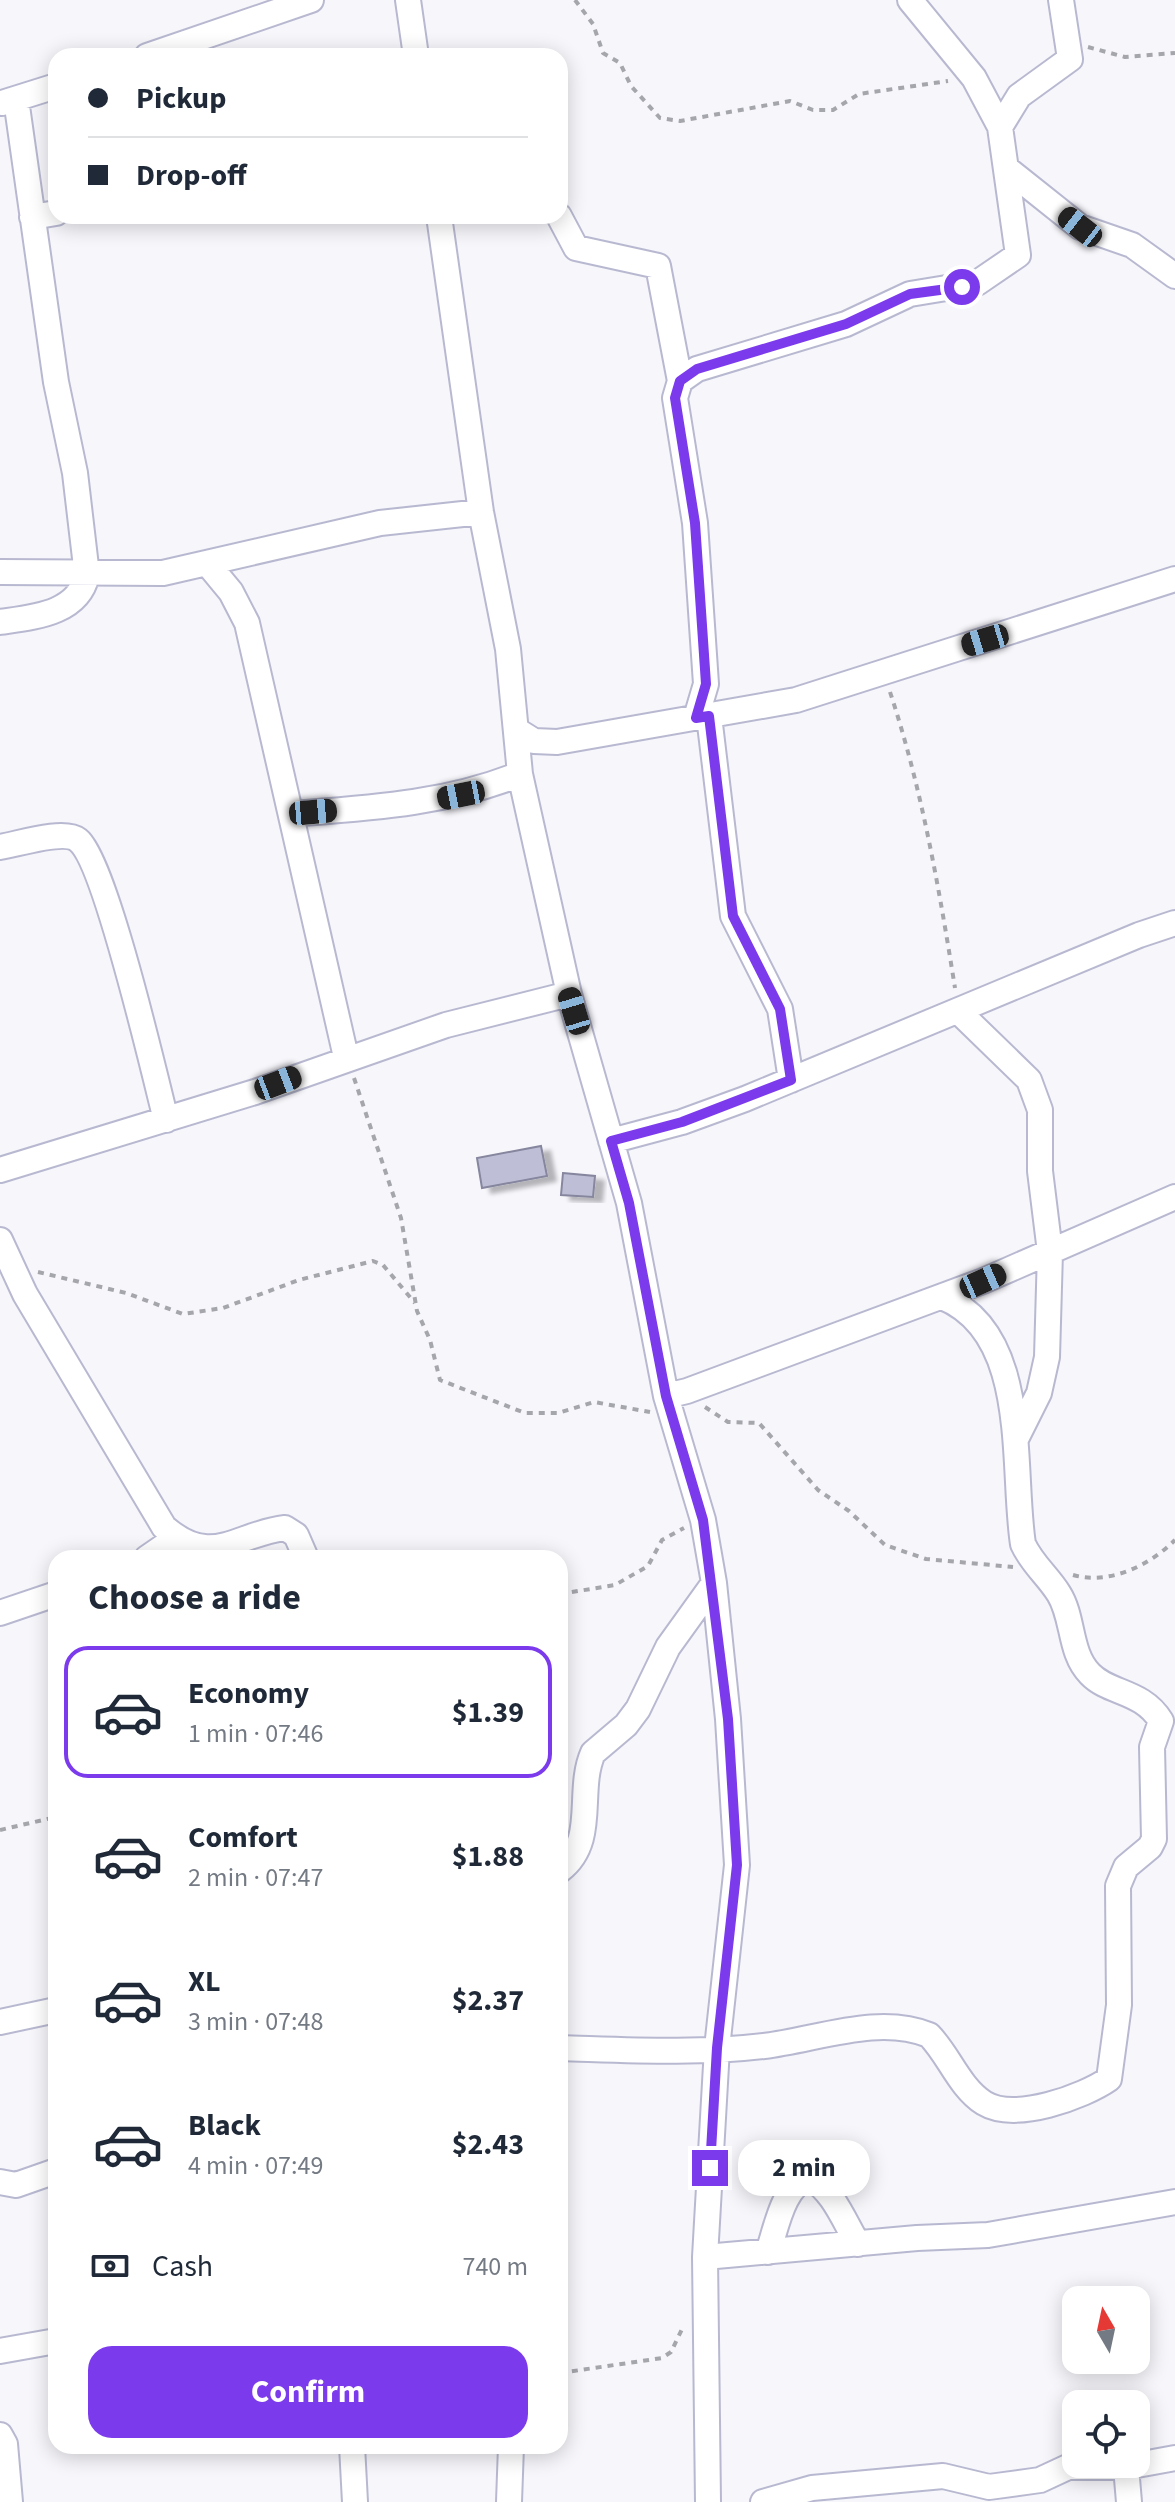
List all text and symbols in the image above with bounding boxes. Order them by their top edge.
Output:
text: Pickup [136,77,226,120]
text: Drop-off [136,154,247,197]
car [1054,203,1106,251]
route start [944,269,980,305]
car [959,622,1011,658]
car [435,779,487,811]
car [288,798,338,826]
car [556,985,592,1037]
car [251,1063,305,1103]
car [956,1260,1010,1302]
text: Choose a ride [88,1572,301,1623]
text: Economy [188,1672,309,1715]
icon: car [92,1676,164,1748]
text: $1.39 [452,1691,524,1734]
text: 1 min · 07:46 [188,1715,323,1752]
text: Comfort [188,1816,298,1859]
icon: car [92,1820,164,1892]
text: $1.88 [452,1835,524,1878]
text: 2 min · 07:47 [188,1859,323,1896]
text: XL [188,1960,221,2003]
icon: car [92,1964,164,2036]
text: $2.37 [452,1979,524,2022]
text: 3 min · 07:48 [188,2003,323,2040]
text: Black [188,2104,261,2147]
icon: car [92,2108,164,2180]
text: $2.43 [452,2123,524,2166]
callout: 2 min [738,2140,870,2196]
text: 4 min · 07:49 [188,2147,323,2184]
text: 2 min [772,2149,836,2186]
route end [692,2150,728,2186]
icon: cash [88,2244,132,2288]
text: Cash [152,2245,213,2288]
text: 740 m [462,2248,528,2285]
north arrow [1062,2286,1150,2374]
map controls [1062,2286,1150,2478]
button: Confirm [88,2346,528,2438]
button: locate [1062,2390,1150,2478]

